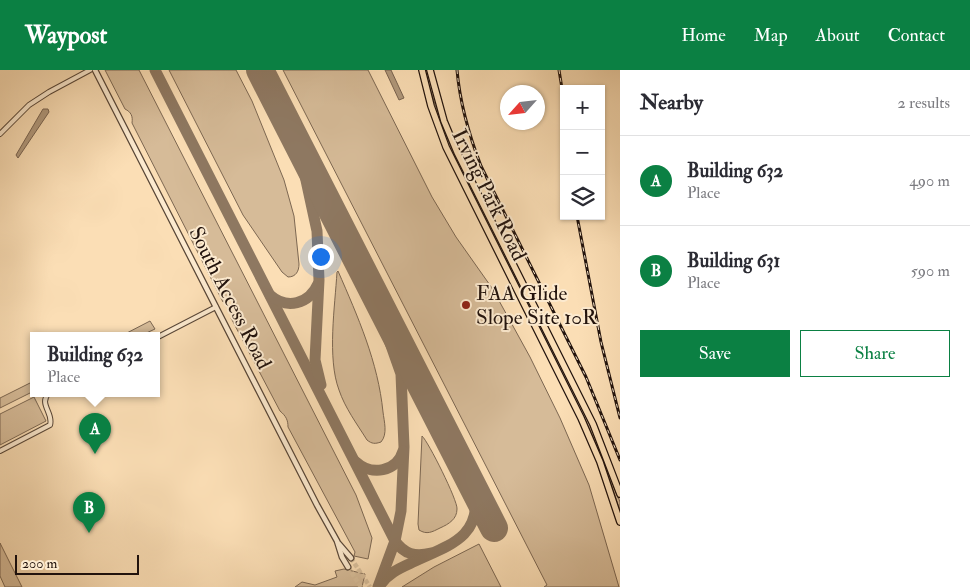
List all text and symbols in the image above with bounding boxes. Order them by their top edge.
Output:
text: Waypost [25,20,107,51]
text: Home [681,24,726,47]
text: Map [754,24,788,47]
text: About [816,24,860,47]
text: Contact [888,24,945,47]
north arrow [500,85,545,130]
map controls [560,85,605,220]
button: + [560,85,605,130]
text: Nearby [640,89,703,116]
text: 2 results [897,93,950,113]
street label: Irving Park Road [445,125,533,266]
button: − [560,130,605,175]
text: Building 632 [687,159,783,183]
text: A [651,171,661,191]
text: 490 m [909,171,950,191]
button: layers [560,175,605,220]
text: Place [687,183,720,203]
street label: South Access Road [182,222,278,374]
your location [308,244,334,270]
text: Building 631 [687,249,780,273]
text: B [651,261,661,281]
text: 590 m [911,261,950,281]
text: Place [687,273,720,293]
place label: FAA Glide Slope Site 10R [476,280,598,331]
marker: FAA Glide Slope Site 10R [460,299,472,311]
button: Save [640,330,790,377]
button: Share [800,330,950,377]
popup [30,332,160,397]
text: Building 632 [47,343,143,367]
text: Place [47,367,80,387]
pin: A [79,413,111,454]
pin: B [73,492,105,533]
scale bar [15,552,139,575]
text: 200 m [22,555,57,572]

